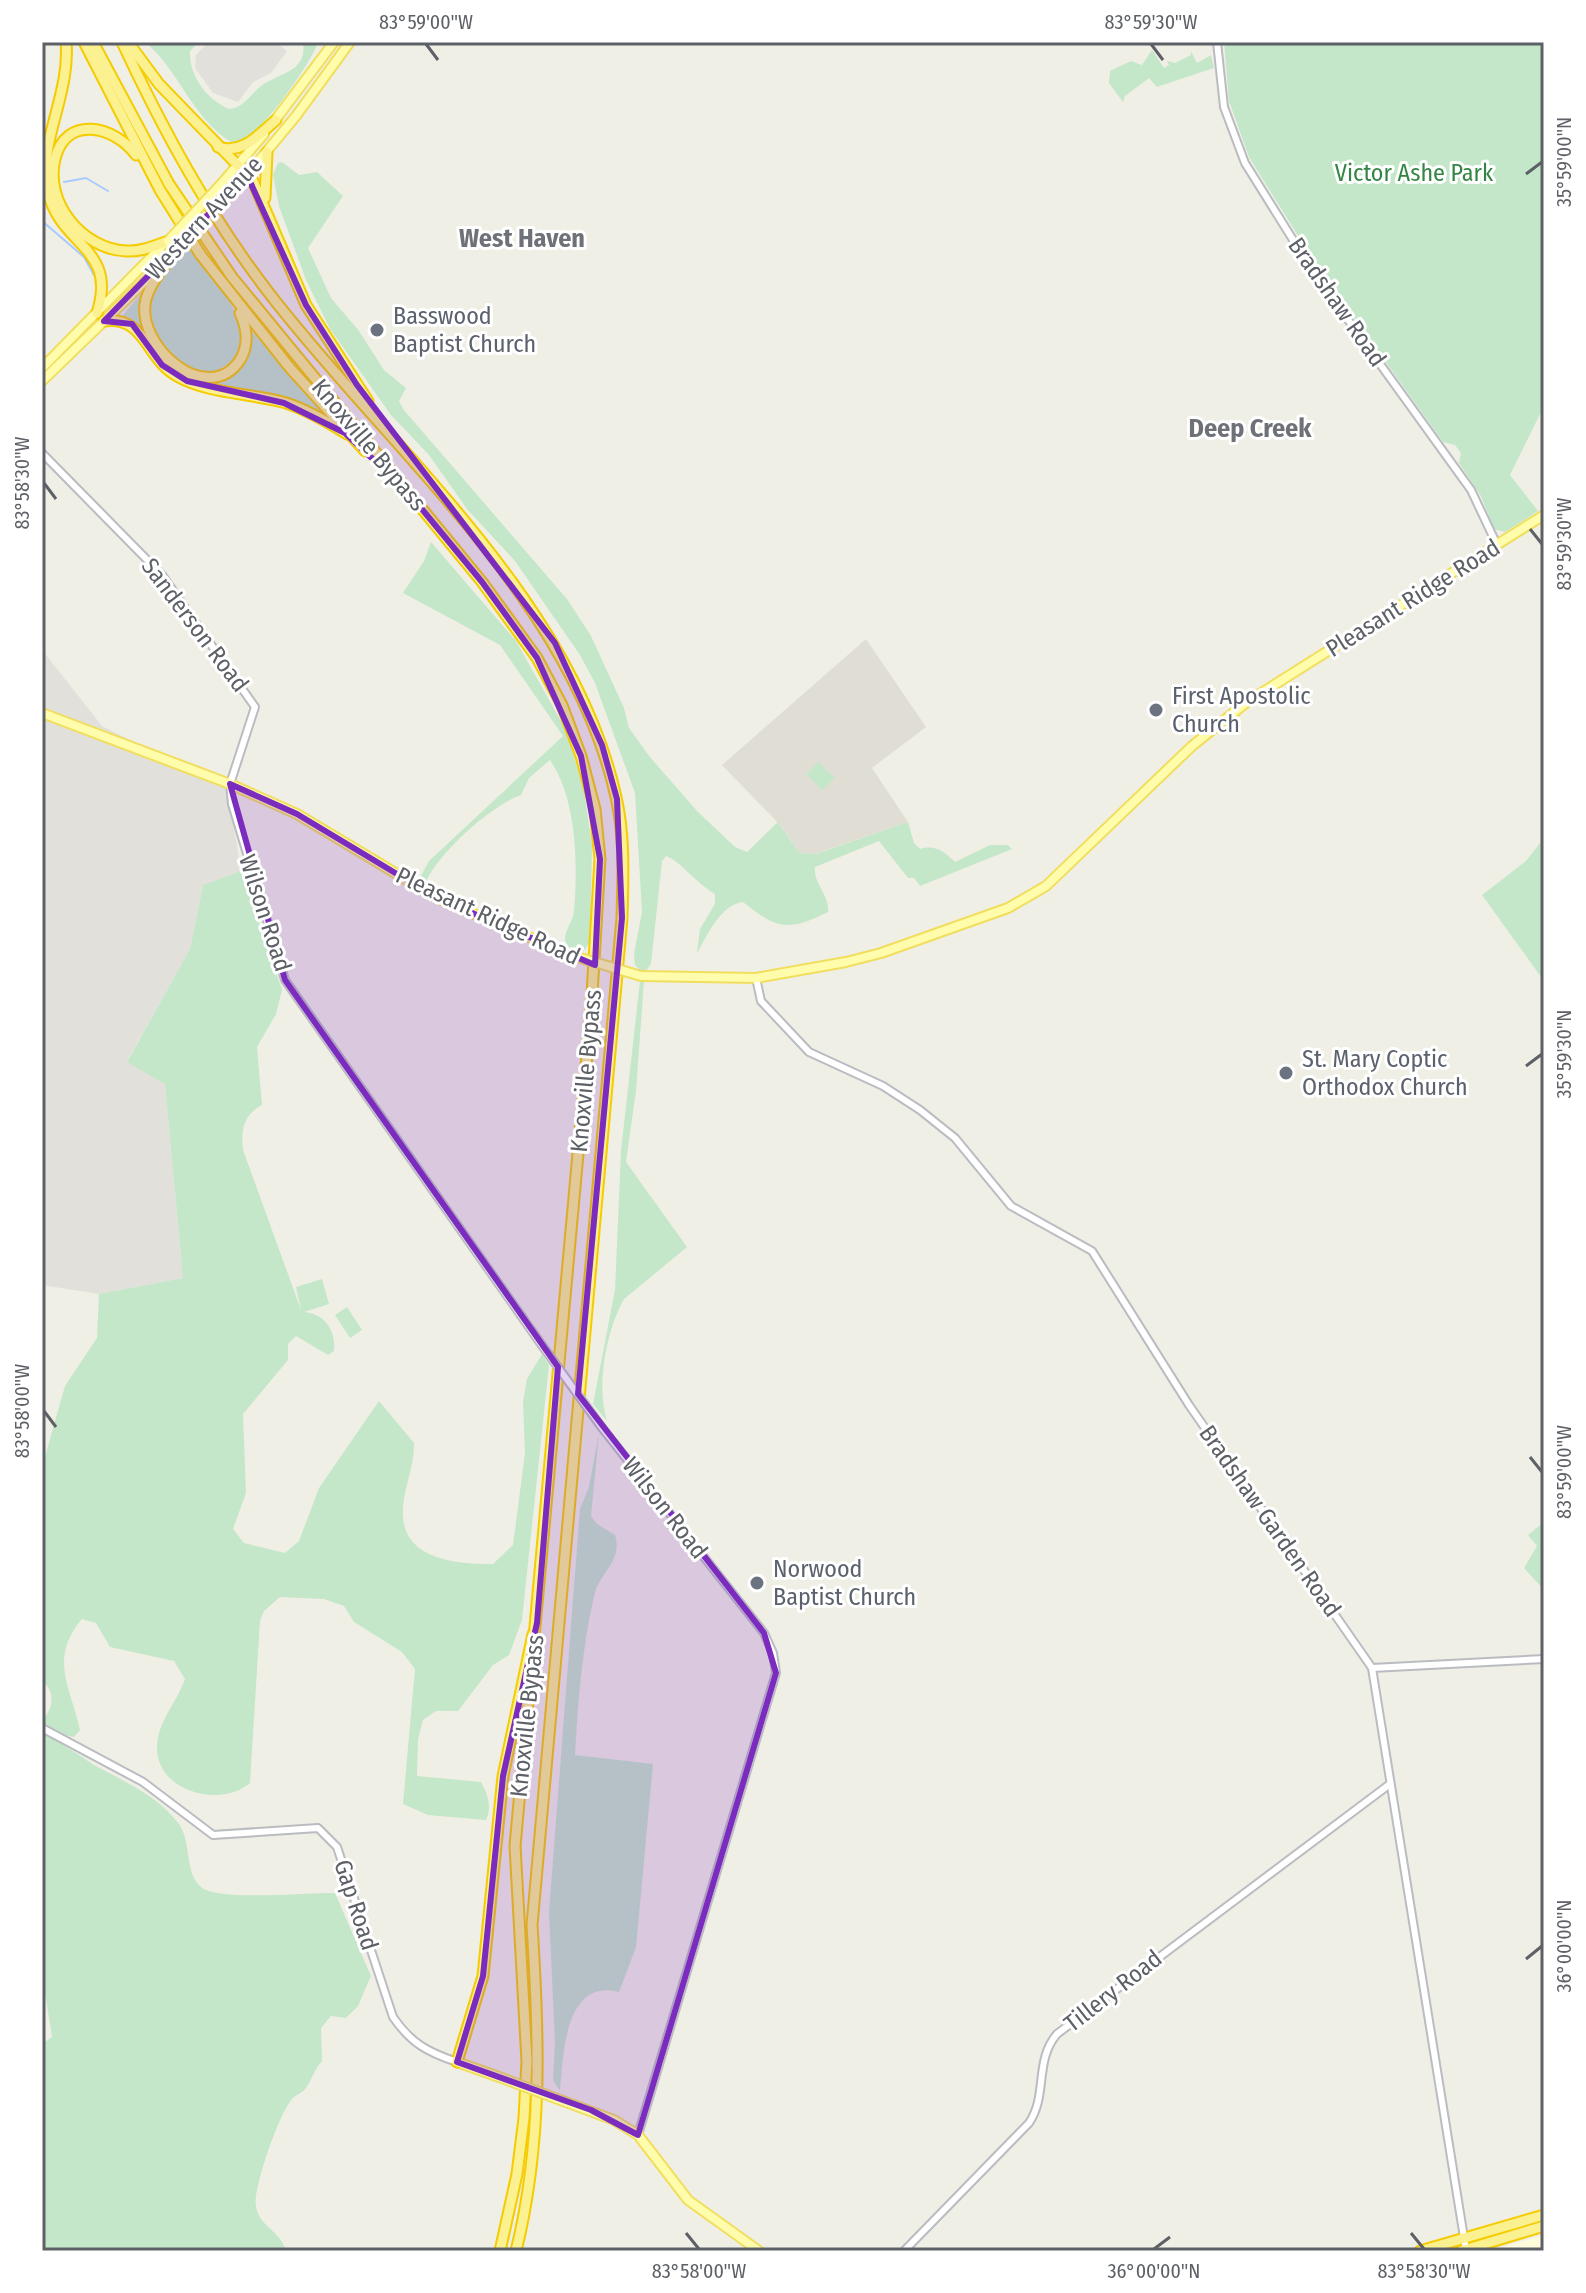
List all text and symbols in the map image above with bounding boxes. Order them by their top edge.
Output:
text: 83°59'00"W [379,10,473,34]
text: 83°59'30"W [1105,10,1197,34]
text: 35°59'00"N [1552,117,1576,207]
street label: Western Avenue [140,151,268,285]
park label: Victor Ashe Park [1335,159,1494,187]
district label: West Haven [459,223,585,254]
street label: Bradshaw Road [1282,232,1392,372]
place label: Basswood Baptist Church [393,302,536,358]
marker: Basswood Baptist Church [368,321,386,339]
street label: Knoxville Bypass [306,373,432,517]
district label: Deep Creek [1188,413,1312,444]
text: 83°58'30"W [10,436,34,530]
text: 83°59'30"W [1552,498,1576,590]
street label: Pleasant Ridge Road [1321,533,1505,663]
street label: Sanderson Road [136,553,254,697]
place label: First Apostolic Church [1172,682,1311,738]
marker: First Apostolic Church [1147,701,1165,719]
street label: Wilson Road [233,851,297,975]
street label: Pleasant Ridge Road [392,861,584,971]
street label: Knoxville Bypass [565,988,607,1154]
text: 35°59'30"N [1552,1010,1576,1098]
place label: St. Mary Coptic Orthodox Church [1302,1045,1468,1101]
marker: St. Mary Coptic Orthodox Church [1277,1064,1295,1082]
text: 83°58'00"W [10,1364,34,1458]
street label: Bradshaw Garden Road [1193,1420,1347,1622]
text: 83°59'00"W [1552,1425,1576,1519]
street label: Wilson Road [617,1452,713,1564]
place label: Norwood Baptist Church [773,1555,916,1611]
marker: Norwood Baptist Church [748,1574,766,1592]
street label: Knoxville Bypass [505,1633,549,1799]
street label: Gap Road [328,1856,384,1954]
text: 36°00'00"N [1552,1900,1576,1992]
street label: Tillery Road [1059,1944,1167,2038]
text: 83°58'00"W [652,2259,746,2283]
text: 36°00'00"N [1108,2259,1200,2283]
text: 83°58'30"W [1377,2259,1471,2283]

